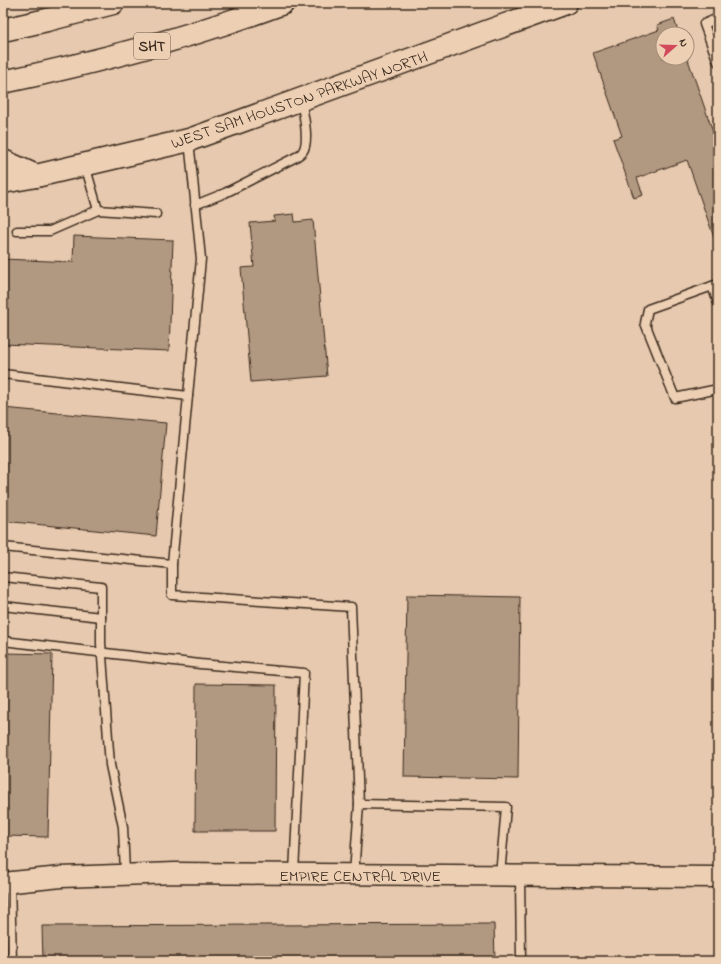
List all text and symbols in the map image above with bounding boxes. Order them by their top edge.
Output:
north arrow [655,26,695,66]
road number: SHT [134,33,170,59]
text: N [675,37,692,49]
street label: WEST SAM HOUSTON PARKWAY NORTH [168,46,431,156]
street label: EMPIRE CENTRAL DRIVE [279,865,441,889]

